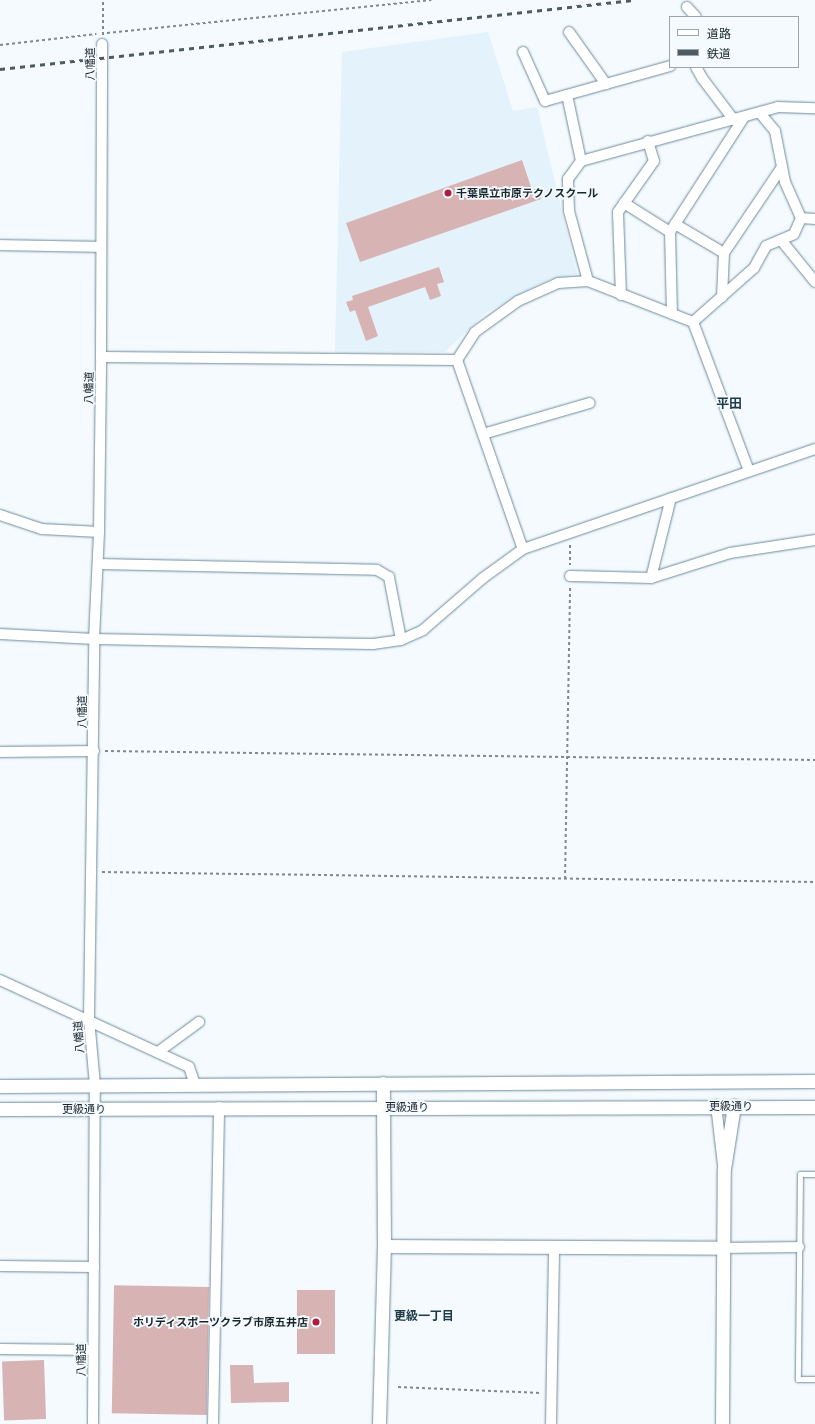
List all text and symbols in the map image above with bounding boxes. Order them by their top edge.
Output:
legend [669,16,799,68]
text: 道路 [707,26,731,41]
text: 鉄道 [707,46,731,61]
street label: 八幡道 [83,48,97,80]
place label: 千葉県立市原テクノスクール [456,186,599,200]
marker: 千葉県立市原テクノスクール [443,188,453,198]
street label: 八幡道 [82,371,96,405]
district label: 平田 [716,396,742,412]
street label: 八幡道 [75,696,89,728]
street label: 八幡道 [71,1020,87,1054]
street label: 更級通り [709,1099,753,1113]
street label: 更級通り [385,1100,429,1114]
street label: 更級通り [62,1102,106,1116]
district label: 更級一丁目 [394,1309,454,1323]
place label: ホリディスポーツクラブ市原五井店 [132,1315,308,1329]
marker: ホリディスポーツクラブ市原五井店 [311,1317,321,1327]
street label: 八幡道 [74,1344,88,1376]

